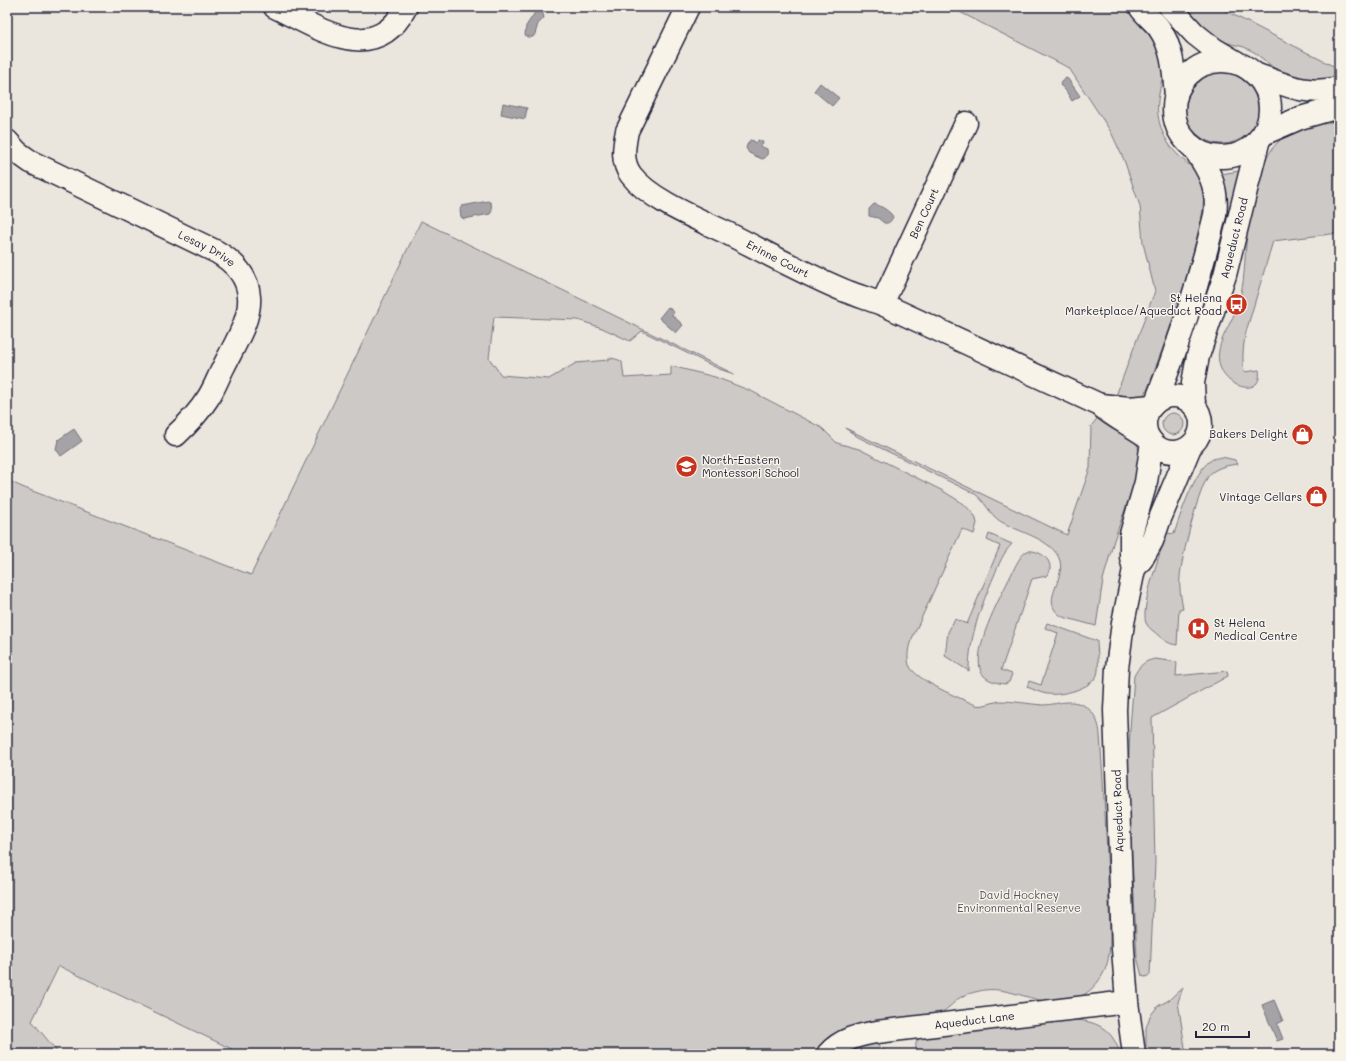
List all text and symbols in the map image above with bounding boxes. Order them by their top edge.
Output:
street label: Ben Court [905,185,942,241]
street label: Aqueduct Road [1216,196,1251,280]
street label: Lesay Drive [176,226,239,270]
street label: Erinne Court [744,236,812,281]
place label: St Helena Marketplace/Aqueduct Road [1065,290,1222,318]
bus stop icon: St Helena Marketplace/Aqueduct Road [1224,291,1250,317]
shop icon: Bakers Delight [1290,421,1316,447]
place label: Bakers Delight [1209,426,1288,441]
place label: North-Eastern Montessori School [702,452,799,480]
school or university icon: North-Eastern Montessori School [673,453,699,479]
shop icon: Vintage Cellars [1304,484,1330,510]
place label: Vintage Cellars [1219,489,1302,504]
place label: St Helena Medical Centre [1214,615,1298,643]
hospital icon: St Helena Medical Centre [1186,616,1212,642]
street label: Aqueduct Road [1109,769,1126,853]
park label: David Hockney Environmental Reserve [957,887,1081,915]
street label: Aqueduct Lane [933,1008,1016,1032]
scale bar [1196,1013,1249,1039]
text: 20 m [1202,1018,1230,1034]

